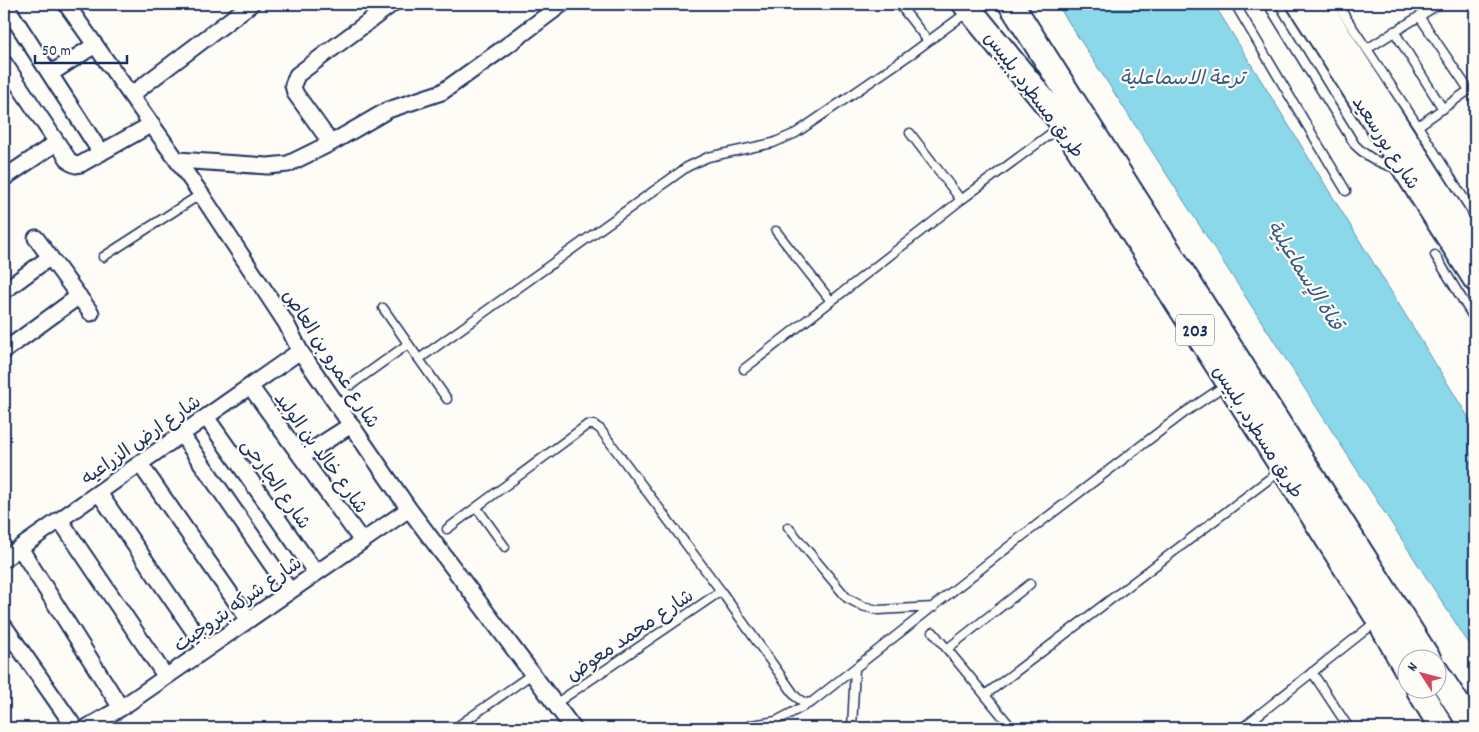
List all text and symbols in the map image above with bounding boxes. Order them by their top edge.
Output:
street label: طريق مسطرد, بلبيس [975,27,1089,165]
scale bar [35,32,128,64]
text: 50 m [42,41,71,63]
water label: ترعة الاسماعلية [1120,66,1247,94]
street label: شارع بورسعيد [1344,92,1425,196]
water label: قناة الإسماعيلية [1259,216,1349,338]
street label: شارع عمرو بن العاص [274,285,384,435]
road number: 203 [1176,314,1214,346]
street label: طريق مسطرد, بلبيس [1204,361,1308,505]
street label: شارع خالد بن الوليد [266,388,373,520]
street label: شارع ارض الزراعيه [76,390,208,494]
street label: شارع الجارحى [233,434,316,536]
street label: شارع شركه بتروجيت [169,551,309,660]
street label: شارع محمد معوض [562,584,700,690]
north arrow [1396,650,1446,700]
text: N [1403,659,1423,676]

